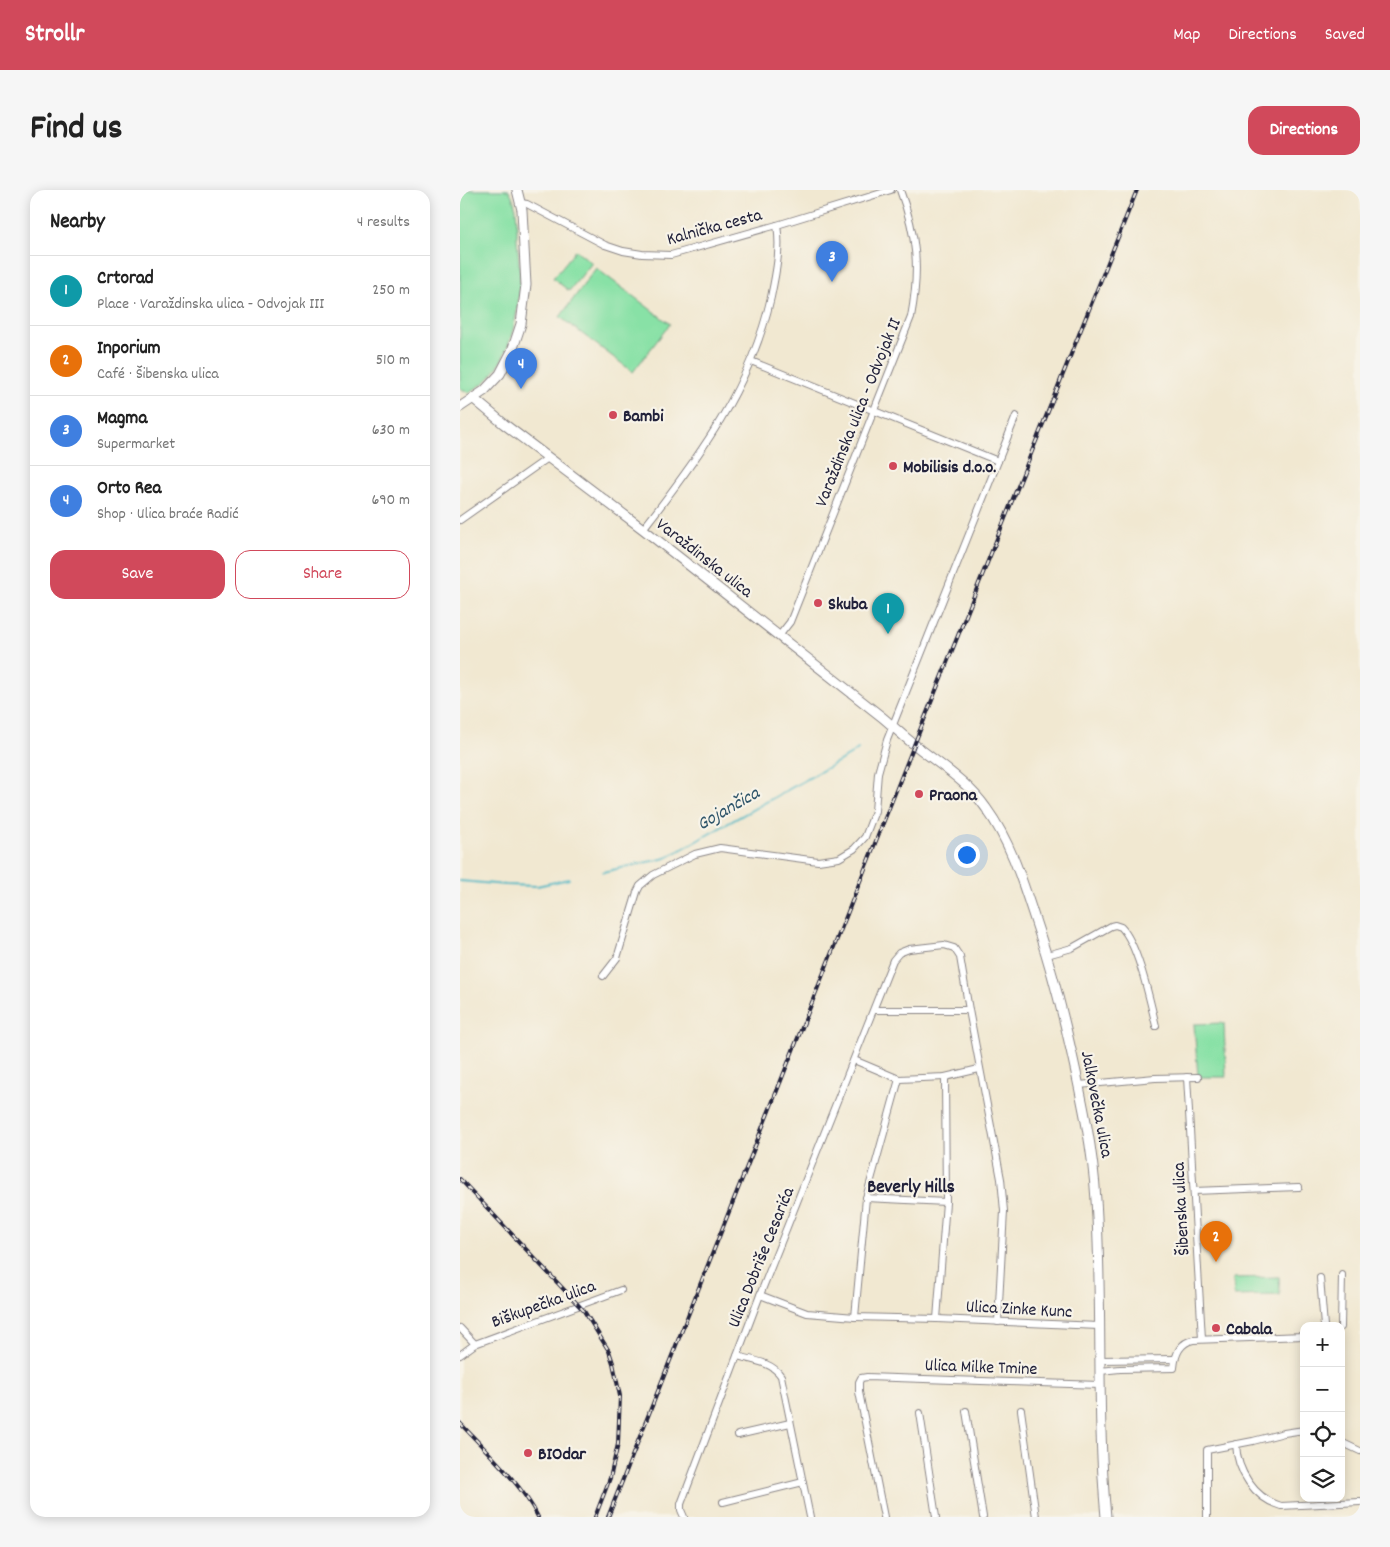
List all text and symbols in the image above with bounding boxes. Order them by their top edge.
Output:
text: Strollr [25,18,84,52]
text: Map [1173,23,1200,48]
text: Directions [1228,23,1297,48]
text: Saved [1325,23,1365,48]
text: Find us [30,105,122,155]
button: Directions [1248,106,1360,155]
street label: Kalnička cesta [664,204,766,253]
text: Nearby [50,208,105,238]
text: 4 results [357,211,410,234]
pin: 3 [816,241,848,282]
text: Crtorad [97,266,154,293]
text: 1 [64,279,68,302]
text: 250 m [372,279,410,302]
text: Place · Varaždinska ulica - Odvojak III [97,293,324,316]
street label: Varaždinska ulica - Odvojak II [810,314,909,511]
text: Inporium [97,336,161,363]
pin: 4 [505,348,537,389]
text: 2 [63,349,70,372]
text: 510 m [376,349,410,372]
text: Café · Šibenska ulica [97,363,219,386]
place label: Bambi [623,405,664,430]
text: Magma [97,406,147,433]
marker: Bambi [607,409,619,421]
text: 3 [62,419,70,442]
text: 630 m [372,419,410,442]
text: Supermarket [97,433,175,456]
place label: Mobilisis d.o.o. [903,456,996,481]
marker: Mobilisis d.o.o. [887,460,899,472]
text: Orto Rea [97,476,161,503]
text: 4 [63,489,69,512]
text: 690 m [371,489,410,512]
text: Shop · Ulica braće Radić [97,503,239,526]
street label: Varaždinska ulica [650,513,758,605]
button: Save [50,550,225,599]
button: Share [235,550,410,599]
place label: Skuba [828,593,868,618]
pin: 1 [872,593,904,634]
marker: Skuba [812,597,824,609]
water label: Gojančica [692,781,766,839]
place label: Praona [929,784,978,809]
marker: Praona [913,788,925,800]
your location [954,842,980,868]
street label: Jalkovečka ulica [1073,1049,1118,1161]
street label: Šibenska ulica [1168,1161,1197,1256]
district label: Beverly Hills [867,1175,955,1202]
street label: Ulica Dobriše Cesarića [723,1183,802,1332]
pin: 2 [1200,1221,1232,1262]
street label: Biškupečka ulica [488,1275,600,1336]
street label: Ulica Zinke Kunc [965,1295,1073,1326]
place label: Cabala [1226,1318,1273,1343]
marker: Cabala [1210,1322,1222,1334]
map controls [1300,1322,1345,1502]
button: + [1300,1322,1345,1367]
street label: Ulica Milke Tmine [924,1354,1038,1383]
button: − [1300,1367,1345,1412]
button: locate [1300,1412,1345,1457]
place label: BIOdar [538,1443,586,1468]
marker: BIOdar [522,1447,534,1459]
button: layers [1300,1457,1345,1502]

